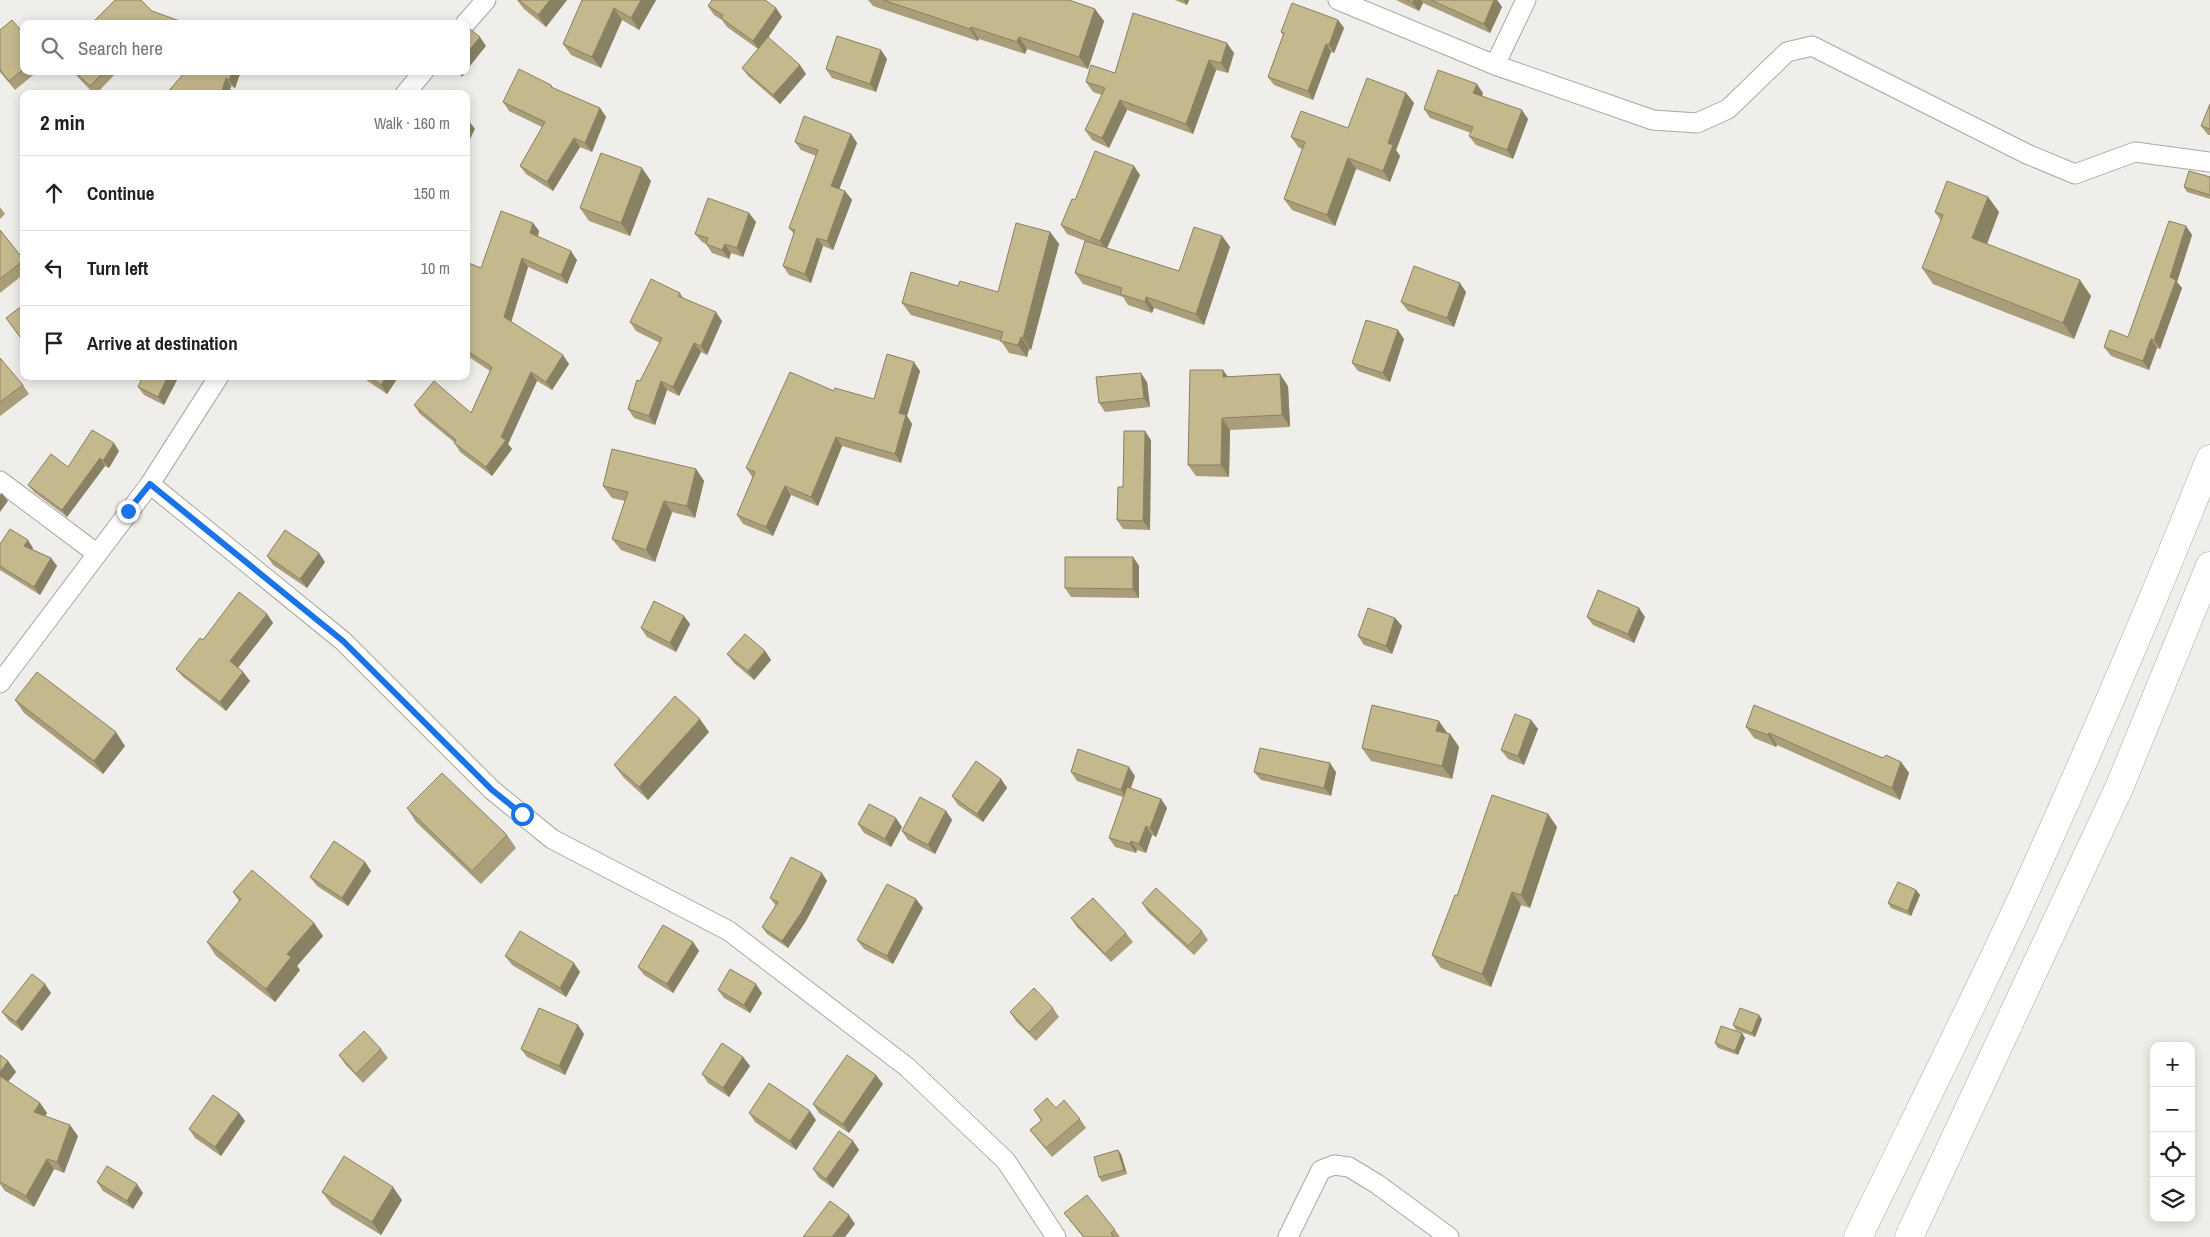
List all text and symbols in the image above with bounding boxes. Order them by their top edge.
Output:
search box [20,20,470,75]
icon: search [38,34,66,62]
text: Search here [78,35,163,61]
text: 2 min [40,108,85,137]
text: Walk · 160 m [374,112,450,134]
icon: ahead [40,179,68,207]
text: Continue [87,180,155,206]
text: 150 m [414,182,450,204]
icon: left [40,254,68,282]
text: Turn left [87,255,148,281]
text: 10 m [421,257,450,279]
icon: arrive [40,329,68,357]
text: Arrive at destination [87,330,238,356]
route end [117,500,140,523]
route start [511,803,534,826]
map controls [2150,1042,2195,1222]
button: + [2150,1042,2195,1087]
button: − [2150,1087,2195,1132]
button: locate [2150,1132,2195,1177]
button: layers [2150,1177,2195,1222]

